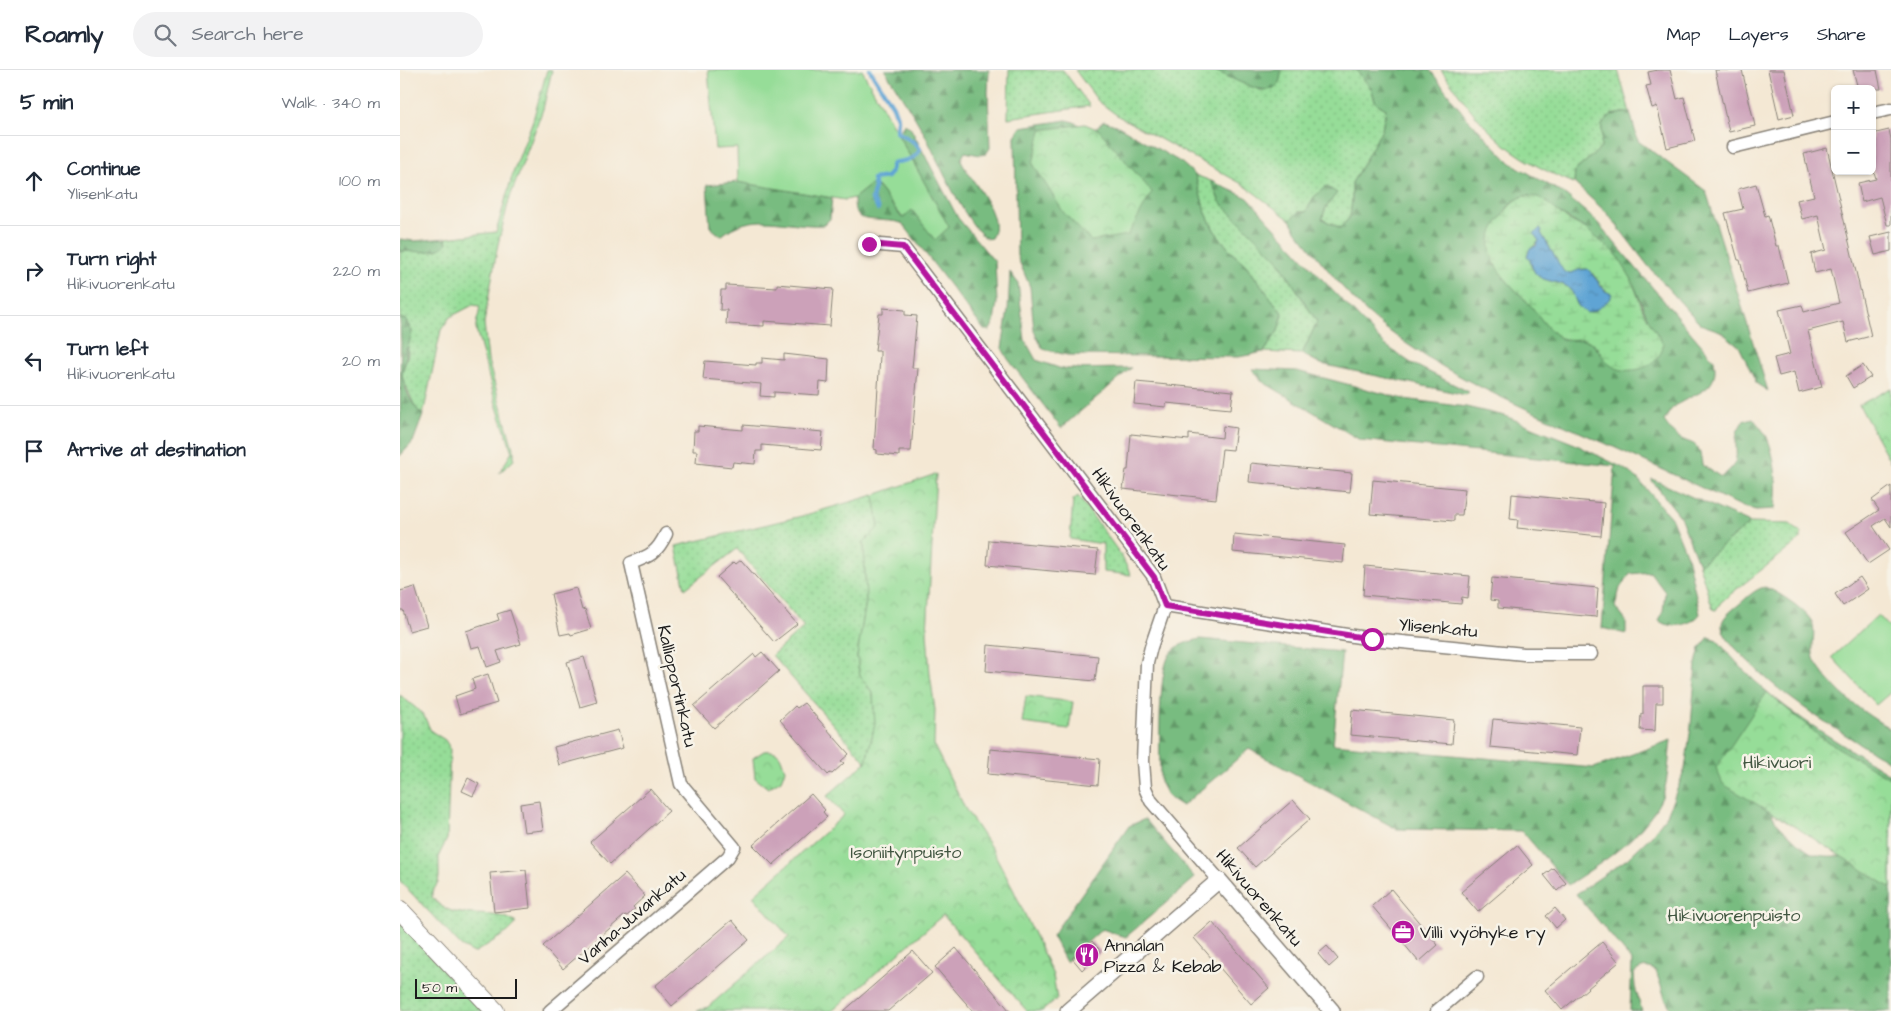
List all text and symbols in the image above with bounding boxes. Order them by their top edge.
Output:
search box [133,12,483,57]
text: Roamly [25,18,103,52]
icon: search [151,21,179,49]
text: Search here [191,21,304,48]
text: Map [1666,22,1700,47]
text: Layers [1728,22,1789,47]
text: Share [1817,22,1866,47]
map controls [1831,85,1876,175]
button: + [1831,85,1876,130]
text: 5 min [20,88,73,117]
text: Walk · 340 m [281,92,380,114]
button: − [1831,130,1876,175]
text: Continue [67,156,141,183]
icon: ahead [20,167,48,195]
text: 100 m [339,170,380,192]
text: Ylisenkatu [67,183,138,205]
route end [858,233,881,256]
text: Turn right [67,246,156,273]
icon: right [20,257,48,285]
text: 220 m [333,260,380,282]
text: Hikivuorenkatu [67,273,175,295]
text: Turn left [67,336,148,363]
icon: left [20,347,48,375]
text: 20 m [342,350,380,372]
text: Hikivuorenkatu [67,363,175,385]
icon: arrive [20,437,48,465]
text: Arrive at destination [67,437,246,464]
street label: Hikivuorenkatu [1085,463,1177,575]
street label: Ylisenkatu [1397,612,1479,644]
street label: Kallioportinkatu [651,623,703,749]
route start [1361,628,1384,651]
park label: Hikivuori [1743,750,1812,775]
park label: Isoniitynpuisto [851,840,961,866]
street label: Hikivuorenkatu [1210,844,1308,952]
street label: Vanha-Juvankatu [573,863,691,971]
park label: Hikivuorenpuisto [1668,903,1801,928]
office icon: Villi vyöhyke ry [1390,919,1416,945]
place label: Villi vyöhyke ry [1420,920,1546,946]
place label: Annalan Pizza & Kebab [1104,933,1222,979]
restaurant icon: Annalan Pizza & Kebab [1074,942,1100,968]
scale bar [415,976,518,999]
text: 50 m [422,978,457,998]

